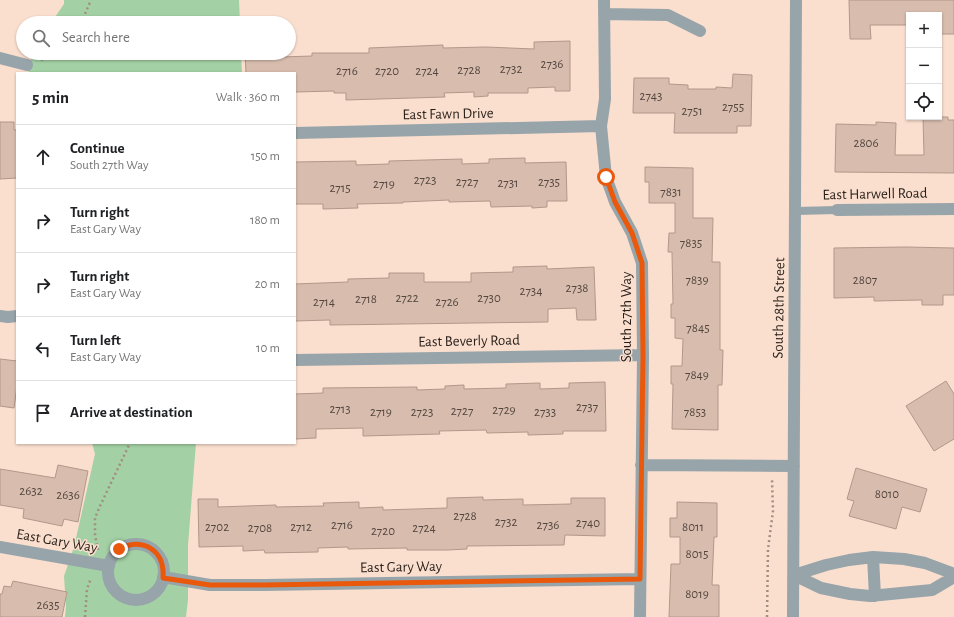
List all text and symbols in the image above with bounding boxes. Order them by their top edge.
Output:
map controls [906,12,942,120]
button: + [906,12,942,48]
search box [16,16,296,60]
icon: search [30,27,52,49]
text: Search here [62,30,130,45]
button: − [906,48,942,84]
house number: 2736 [541,58,563,71]
house number: 2732 [500,63,522,76]
house number: 2728 [457,64,481,77]
house number: 2716 [336,65,358,78]
house number: 2720 [375,65,399,78]
house number: 2724 [415,65,439,78]
button: locate [906,84,942,120]
text: 5 min [32,89,69,106]
house number: 2743 [640,90,662,103]
text: Walk · 360 m [216,91,280,104]
house number: 2755 [722,101,744,114]
house number: 2751 [681,105,703,118]
street label: East Fawn Drive [402,106,494,122]
house number: 2806 [853,137,879,150]
text: Continue [70,141,125,156]
icon: ahead [32,146,54,168]
text: 150 m [251,150,280,163]
text: South 27th Way [70,159,149,172]
route start [597,168,615,186]
house number: 2723 [414,174,436,187]
house number: 2727 [456,176,479,189]
house number: 2735 [538,176,560,189]
house number: 2731 [497,177,519,190]
house number: 2719 [373,178,395,191]
house number: 2715 [329,182,351,195]
house number: 7831 [660,186,682,199]
street label: East Harwell Road [822,186,928,202]
text: Turn right [70,205,129,220]
icon: right [32,210,54,232]
text: 180 m [250,214,280,227]
text: East Gary Way [70,223,141,236]
house number: 7835 [680,237,702,250]
street label: South 28th Street [771,257,787,359]
text: Turn right [70,269,129,284]
street label: South 27th Way [619,271,634,362]
icon: right [32,274,54,296]
house number: 7839 [685,274,709,287]
house number: 2807 [853,274,878,287]
text: 20 m [255,278,280,291]
house number: 2738 [566,282,588,295]
house number: 2734 [520,285,542,298]
text: East Gary Way [70,287,141,300]
house number: 2722 [395,292,419,305]
house number: 2730 [477,292,501,305]
house number: 2718 [355,293,377,306]
house number: 2714 [313,296,335,309]
house number: 2726 [435,296,459,309]
house number: 7845 [686,322,710,335]
text: Turn left [70,333,121,348]
street label: East Beverly Road [418,333,520,349]
icon: left [32,338,54,360]
text: 10 m [256,342,280,355]
text: East Gary Way [70,351,141,364]
house number: 7849 [685,369,709,382]
house number: 2737 [576,401,599,414]
icon: arrive [32,402,54,424]
house number: 2713 [329,403,351,416]
house number: 2729 [492,404,516,417]
text: Arrive at destination [70,405,193,420]
house number: 2727 [451,405,474,418]
house number: 2719 [370,406,392,419]
house number: 2723 [411,406,433,419]
house number: 2733 [534,406,556,419]
house number: 7853 [684,406,706,419]
house number: 2632 [19,485,43,498]
house number: 8010 [875,488,899,501]
house number: 2636 [56,489,80,502]
house number: 2728 [453,510,477,523]
house number: 2732 [495,516,517,529]
house number: 2740 [576,517,600,530]
house number: 2716 [331,519,353,532]
house number: 2736 [537,519,559,532]
house number: 2702 [205,521,229,534]
house number: 2712 [290,521,312,534]
house number: 8011 [682,521,704,534]
house number: 2708 [248,522,272,535]
house number: 2724 [412,522,436,535]
house number: 2720 [371,525,395,538]
street label: East Gary Way [15,526,99,556]
route end [110,540,128,558]
house number: 8015 [686,548,708,561]
street label: East Gary Way [360,559,443,575]
house number: 8019 [685,588,709,601]
house number: 2635 [37,599,59,612]

